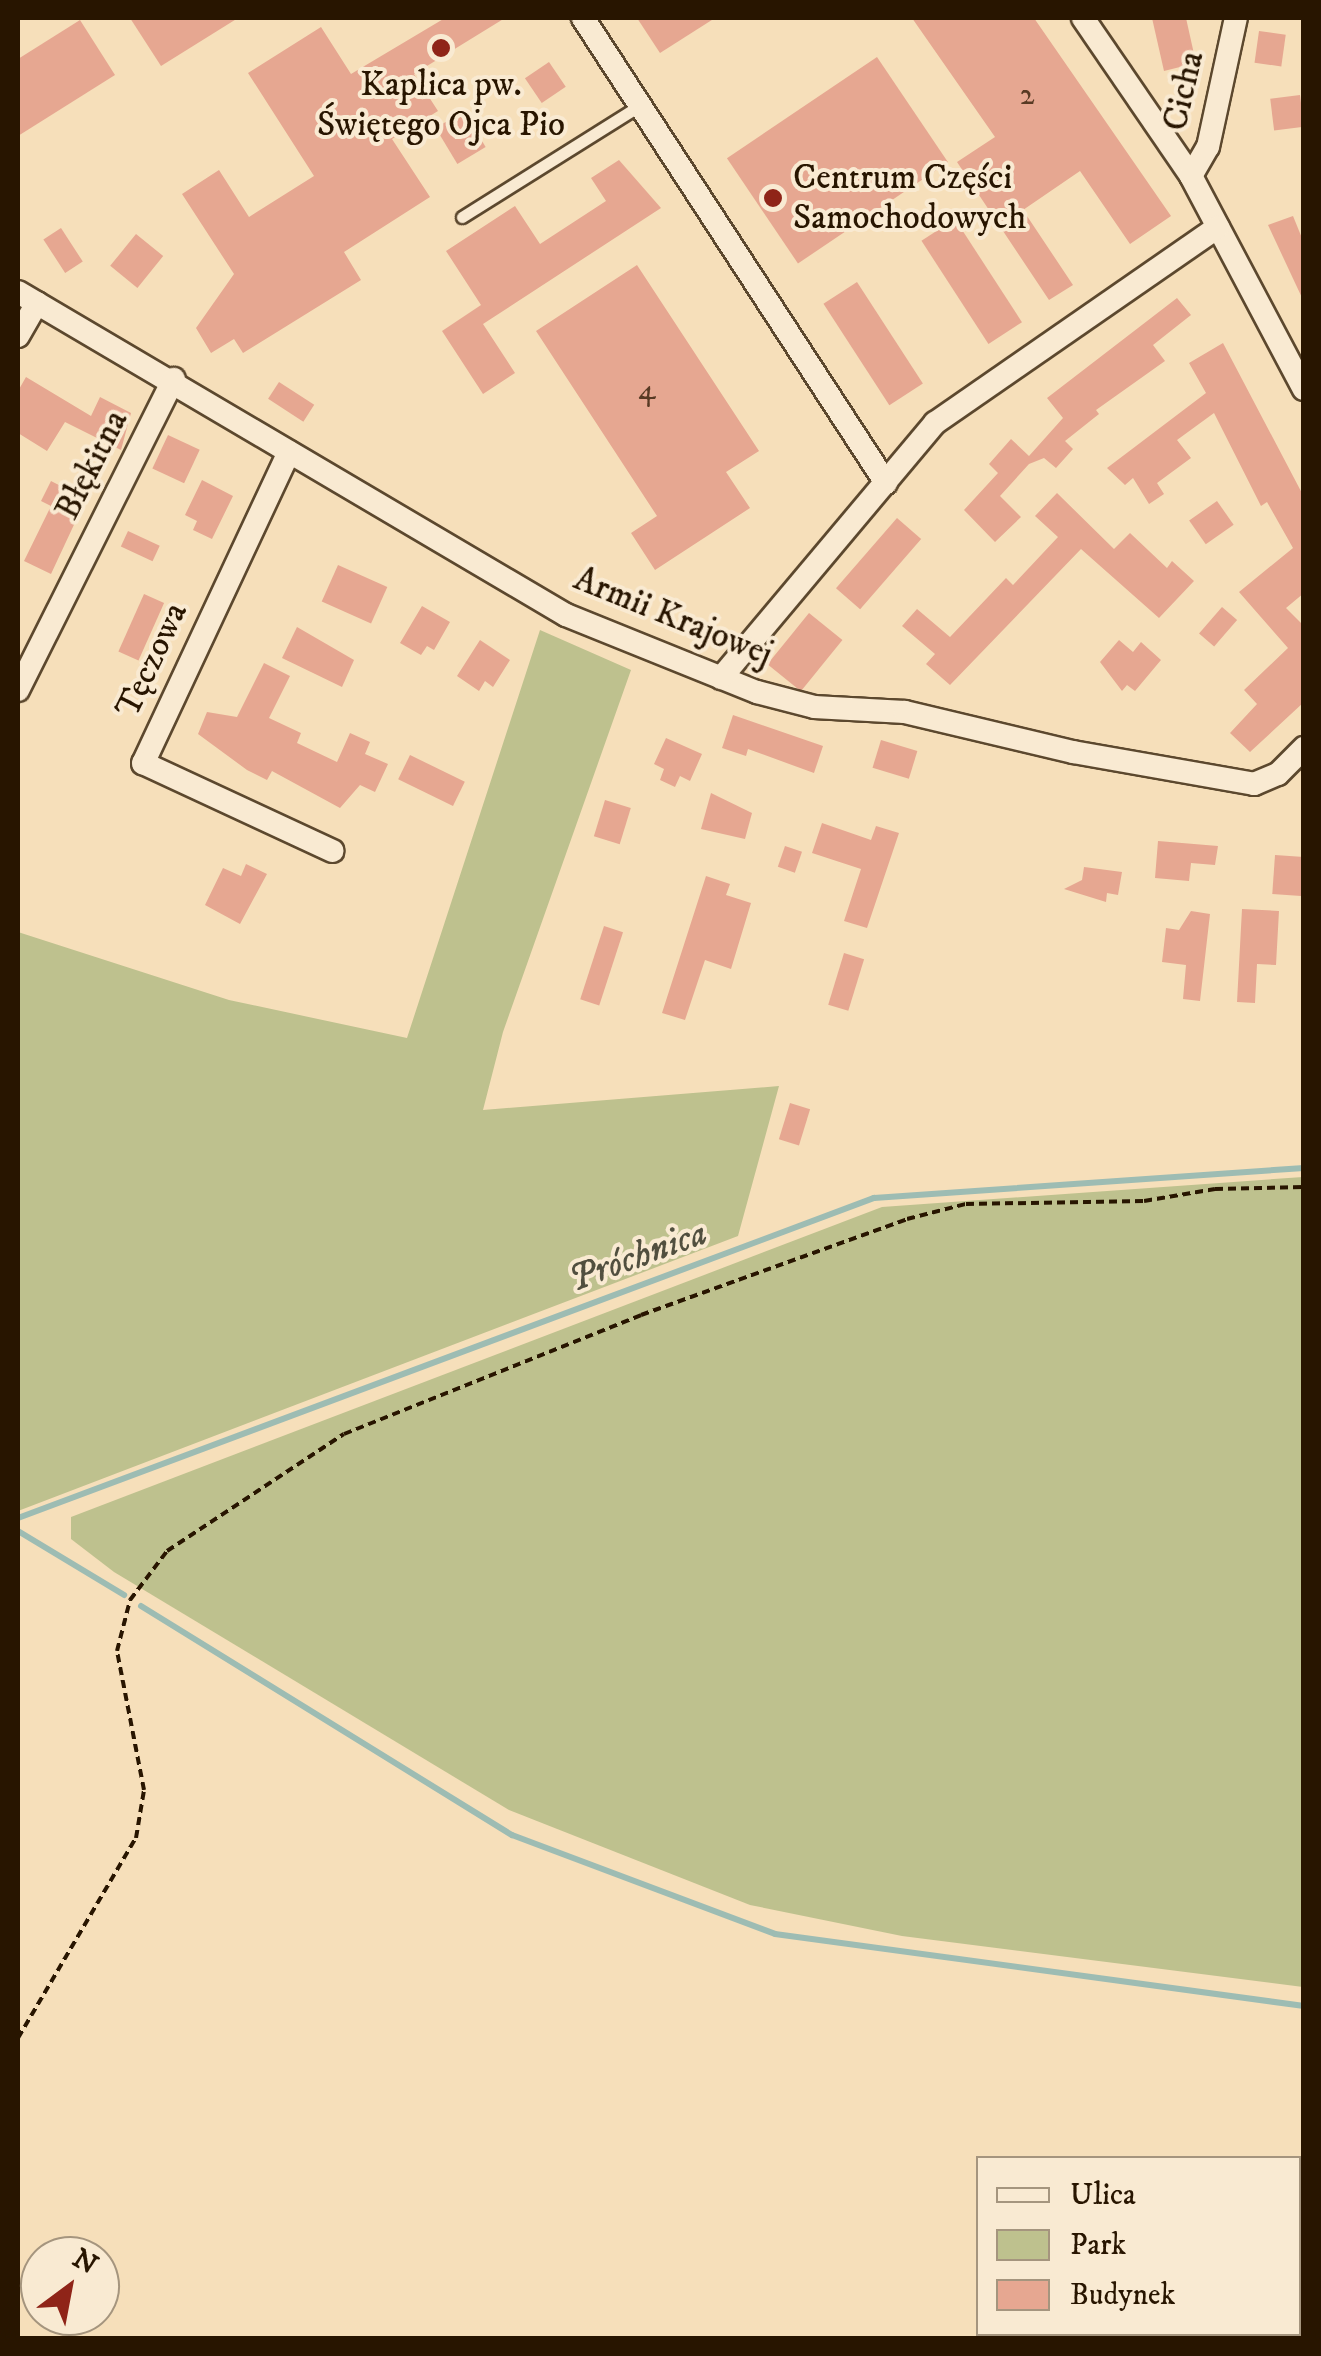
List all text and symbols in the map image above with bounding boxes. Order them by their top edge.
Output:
marker: Kaplica pw. Świętego Ojca Pio [430,37,452,59]
street label: Cicha [1154,47,1214,135]
place label: Kaplica pw. Świętego Ojca Pio [317,64,565,146]
house number: 2 [1020,78,1034,114]
place label: Centrum Części Samochodowych [793,157,1026,239]
marker: Centrum Części Samochodowych [762,187,784,209]
house number: 4 [638,373,656,409]
street label: Błękitna [47,403,137,527]
street label: Armii Krajowej [568,558,778,676]
street label: Tęczowa [107,596,197,724]
water label: Próchnica [563,1211,713,1303]
legend [976,2156,1301,2336]
text: Ulica [1070,2177,1136,2214]
text: Park [1070,2227,1126,2264]
north arrow [20,2236,120,2336]
text: N [66,2241,104,2283]
text: Budynek [1070,2277,1175,2314]

